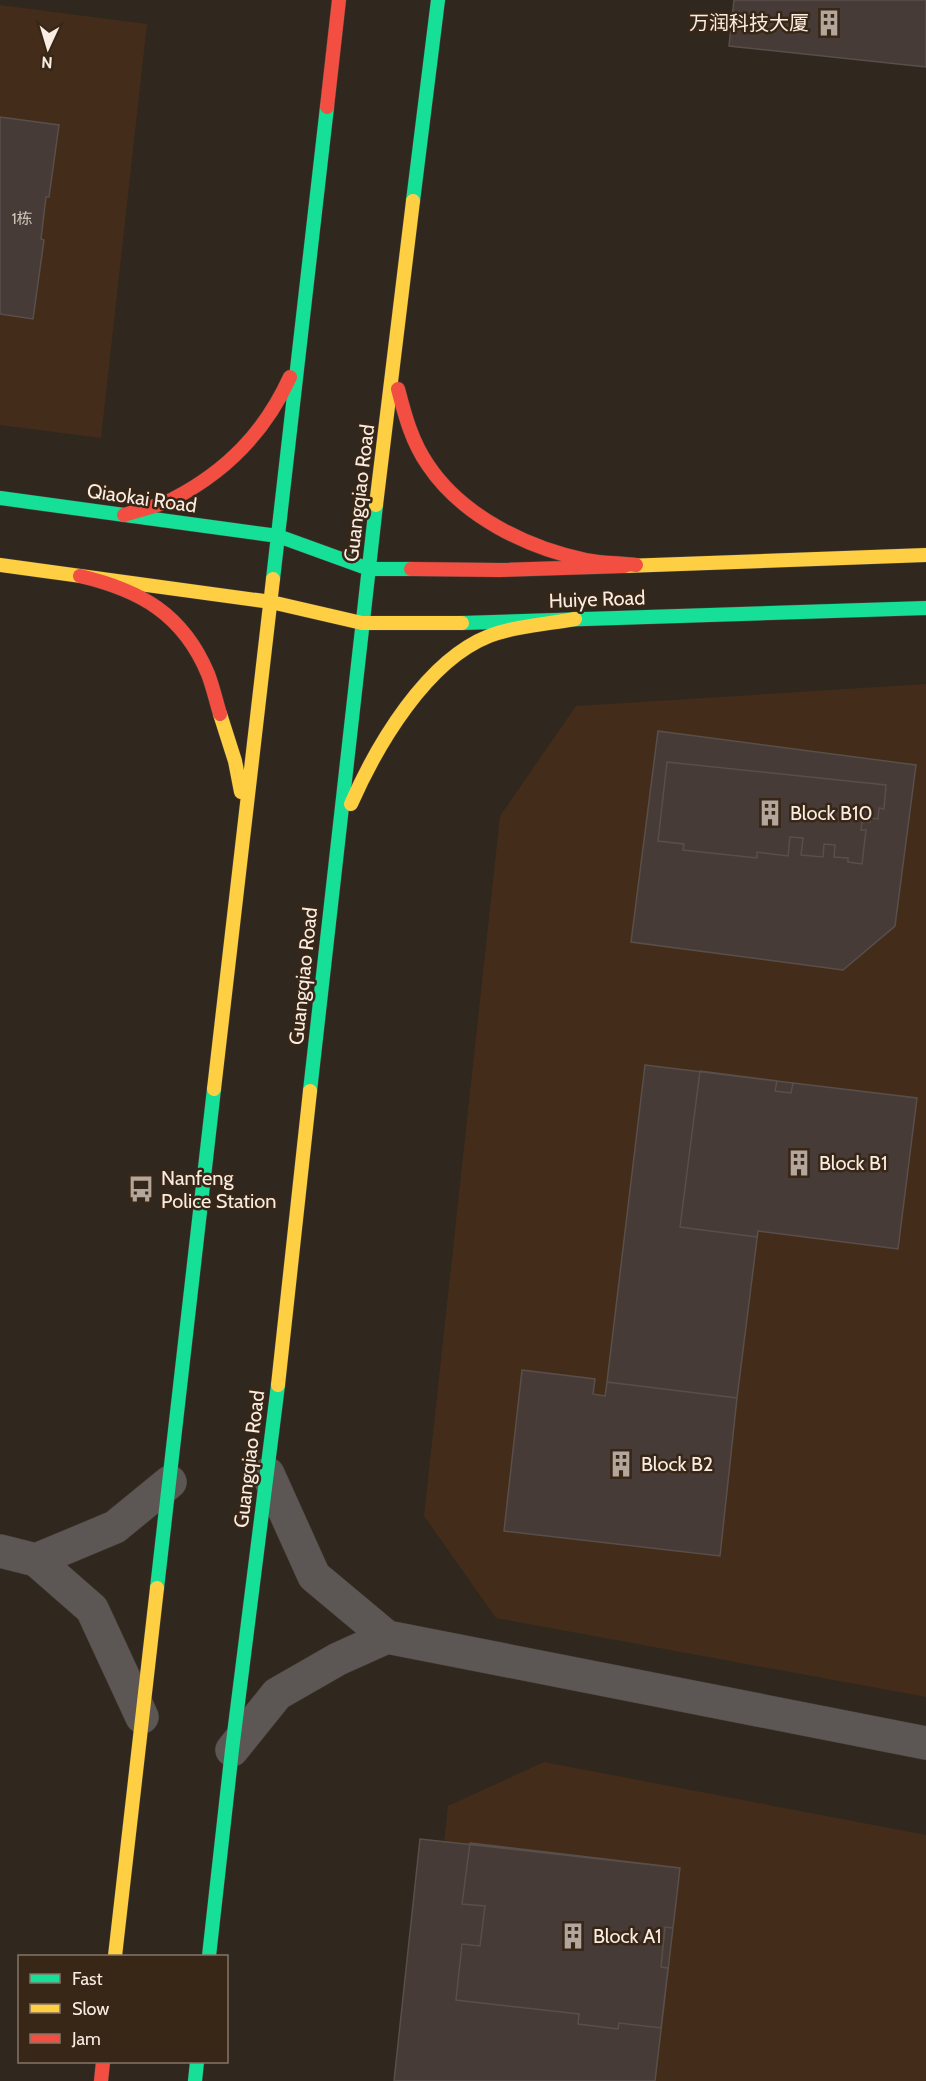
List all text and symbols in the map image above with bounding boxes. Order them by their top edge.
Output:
building icon: 万润科技大厦 [814,8,844,38]
place label: 万润科技大厦 [689,11,809,35]
north arrow [18,18,78,78]
text: N [41,53,53,72]
house number: 1栋 [11,209,33,228]
street label: Guangqiao Road [339,423,379,563]
street label: Qiaokai Road [86,478,198,518]
street label: Huiye Road [548,585,646,613]
building icon: Block B10 [755,798,785,828]
place label: Block B10 [790,801,872,825]
street label: Guangqiao Road [284,906,322,1046]
building icon: Block B1 [784,1148,814,1178]
place label: Block B1 [819,1151,887,1175]
place label: Nanfeng Police Station [161,1166,277,1213]
bus stop icon: Nanfeng Police Station [126,1174,156,1204]
street label: Guangqiao Road [229,1389,269,1529]
building icon: Block B2 [606,1449,636,1479]
place label: Block B2 [641,1452,713,1476]
building icon: Block A1 [558,1921,588,1951]
place label: Block A1 [593,1924,661,1948]
legend [18,1955,228,2063]
text: Fast [72,1968,103,1990]
text: Slow [72,1998,109,2020]
text: Jam [71,2028,101,2050]

